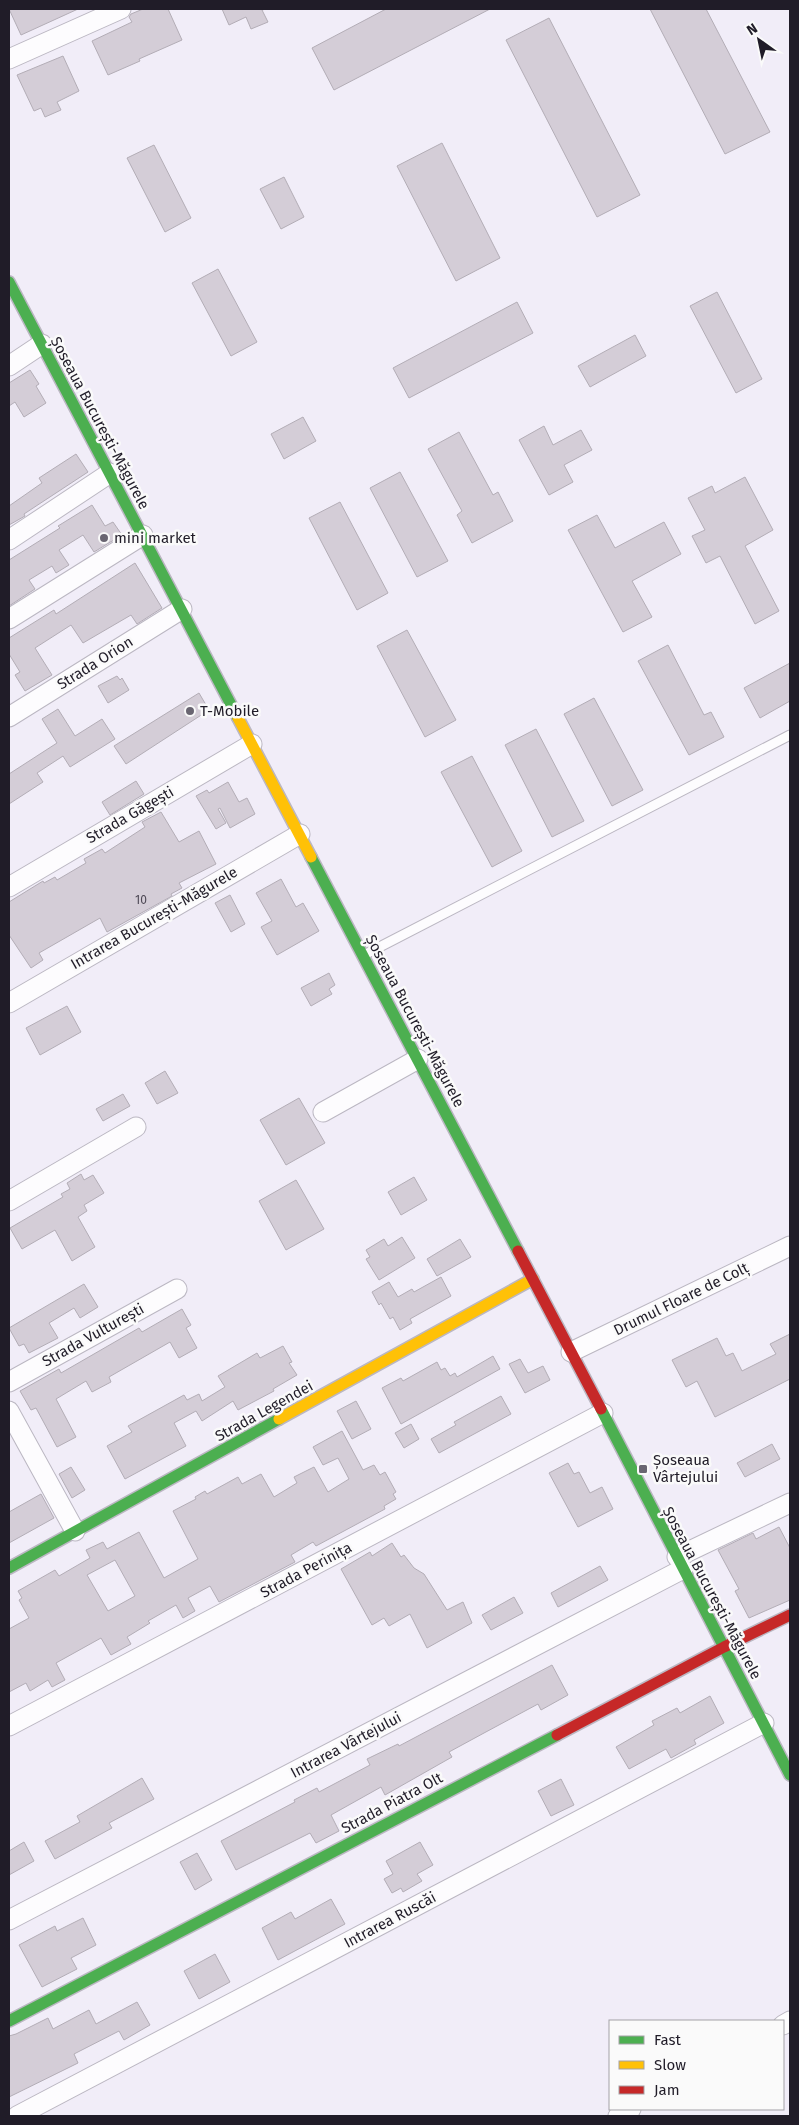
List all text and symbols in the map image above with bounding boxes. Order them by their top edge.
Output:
north arrow [734,15,784,65]
text: N [744,20,761,39]
street label: Șoseaua București-Măgurele [46,334,153,513]
place label: mini market [114,529,197,547]
marker: mini market [98,532,110,544]
street label: Strada Orion [54,633,136,693]
place label: T-Mobile [200,702,259,720]
marker: T-Mobile [184,705,196,717]
street label: Strada Găgești [83,783,177,848]
street label: Intrarea București-Măgurele [67,863,241,974]
house number: 10 [135,893,147,907]
street label: Șoseaua București-Măgurele [361,932,468,1111]
street label: Drumul Floare de Colț [611,1258,752,1340]
street label: Strada Vulturești [39,1300,148,1371]
street label: Strada Legendei [212,1377,316,1445]
place label: Șoseaua Vârtejului [653,1451,718,1486]
marker: Șoseaua Vârtejului [637,1463,649,1475]
street label: Șoseaua București-Măgurele [658,1504,765,1683]
street label: Strada Perinița [257,1538,355,1603]
street label: Intrarea Vârtejului [288,1708,404,1782]
street label: Strada Piatra Olt [338,1768,446,1837]
street label: Intrarea Ruscăi [341,1888,439,1952]
legend [609,2020,784,2110]
text: Fast [654,2031,681,2049]
text: Slow [654,2056,686,2074]
text: Jam [654,2081,680,2099]

